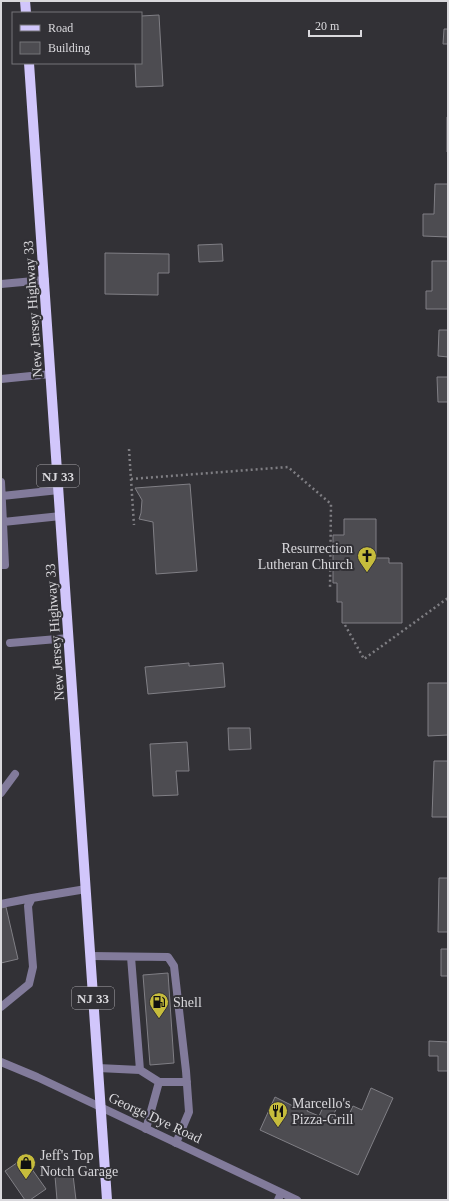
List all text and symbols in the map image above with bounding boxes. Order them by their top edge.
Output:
legend [12,12,142,64]
scale bar [309,12,361,38]
text: 20 m [315,19,340,33]
text: Road [48,21,73,35]
text: Building [48,41,90,55]
street label: New Jersey Highway 33 [21,240,45,378]
road number: NJ 33 [37,465,79,487]
place label: Resurrection Lutheran Church [258,541,353,572]
church icon: Resurrection Lutheran Church [356,545,378,573]
street label: New Jersey Highway 33 [43,563,67,701]
road number: NJ 33 [72,987,114,1009]
fuel station icon: Shell [148,991,170,1019]
place label: Shell [173,995,202,1010]
street label: George Dye Road [106,1090,204,1146]
place label: Marcello's Pizza-Grill [292,1096,354,1127]
restaurant icon: Marcello's Pizza-Grill [267,1100,289,1128]
place label: Jeff's Top Notch Garage [40,1148,118,1179]
shop icon: Jeff's Top Notch Garage [15,1152,37,1180]

